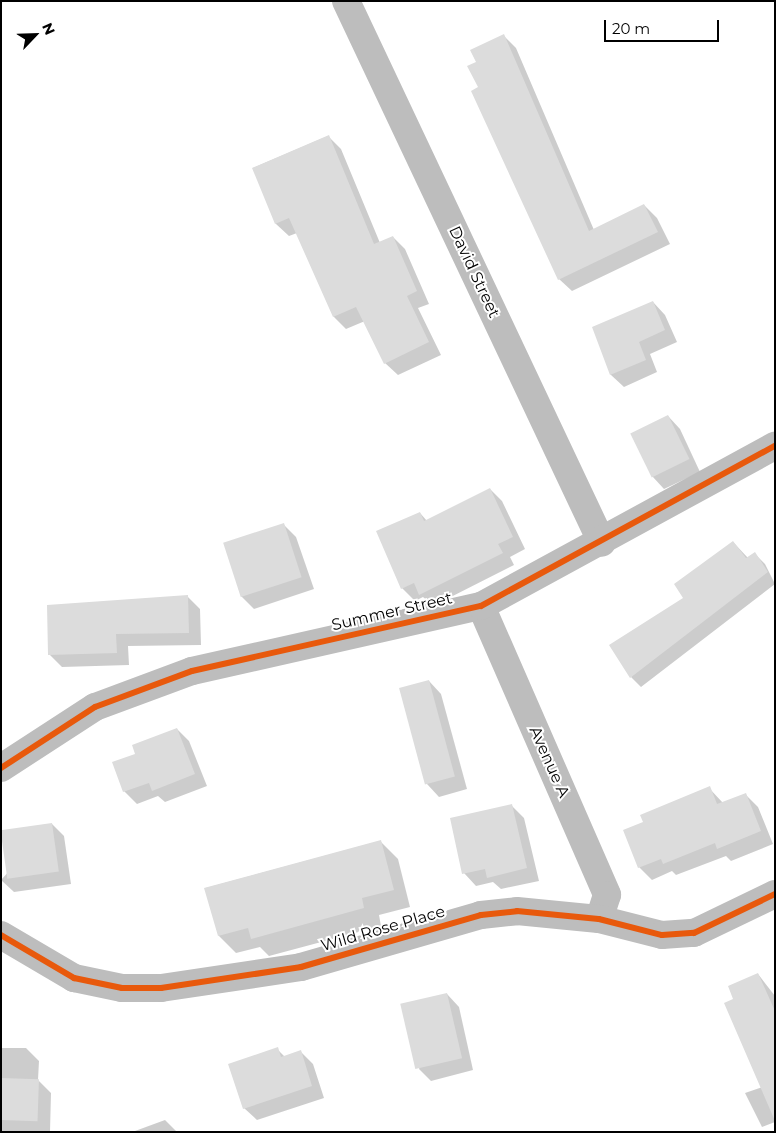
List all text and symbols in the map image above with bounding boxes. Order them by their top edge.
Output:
north arrow [10,10,60,60]
scale bar [606,10,721,42]
text: 20 m [612,19,650,38]
text: N [38,20,59,38]
street label: David Street [444,223,504,321]
street label: Summer Street [330,589,454,635]
street label: Avenue A [525,723,573,801]
street label: Wild Rose Place [319,902,447,956]

